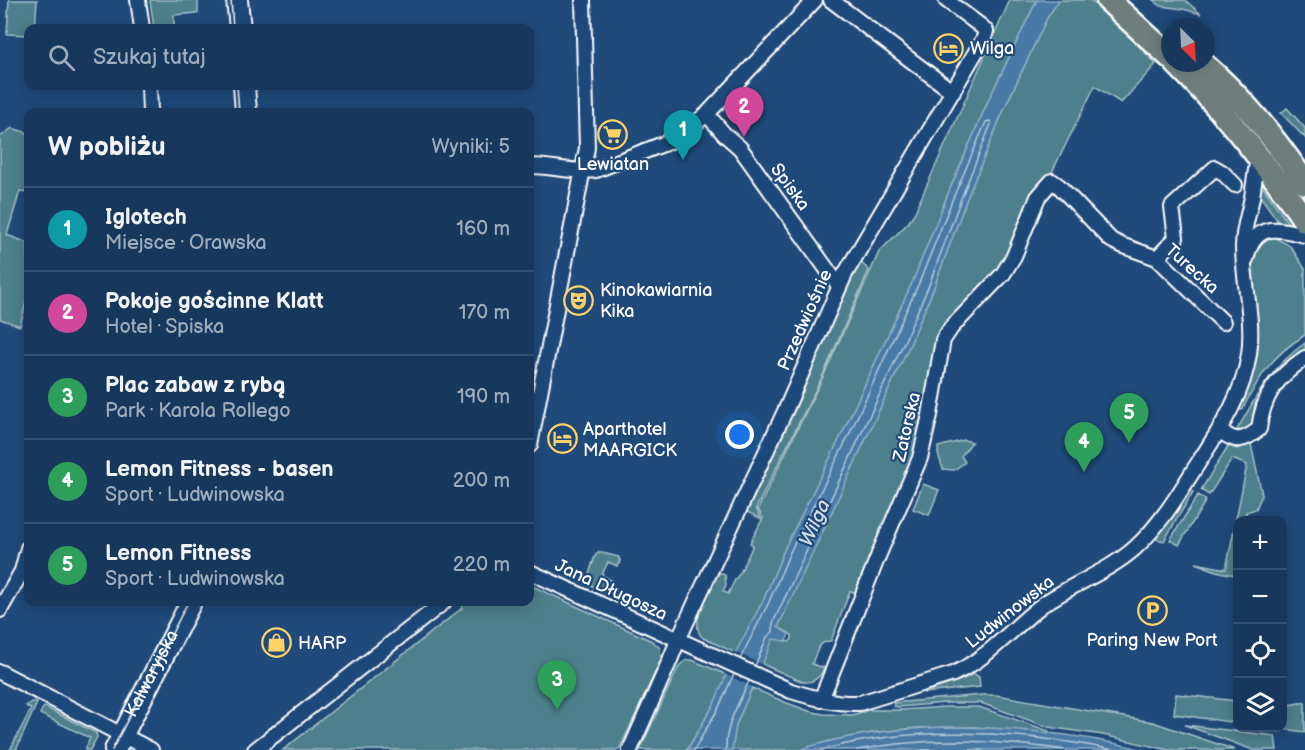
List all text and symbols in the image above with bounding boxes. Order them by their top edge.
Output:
north arrow [1161,18,1215,72]
search box [24,24,534,90]
hotel icon: Wilga [933,32,965,64]
place label: Wilga [970,38,1014,59]
icon: search [45,41,78,74]
text: Szukaj tutaj [93,44,206,71]
pin: 2 [724,88,764,137]
pin: 1 [664,110,702,160]
supermarket icon: Lewiatan [597,119,629,151]
text: W pobliżu [48,132,166,163]
text: Wyniki: 5 [432,135,510,159]
place label: Lewiatan [577,154,649,175]
street label: Spiska [766,159,814,215]
text: Iglotech [105,204,187,231]
text: 1 [63,217,72,241]
text: 160 m [456,217,510,241]
text: Miejsce · Orawska [105,231,266,255]
street label: Turecka [1161,240,1223,298]
street label: Przedwiośnie [773,266,837,374]
place label: Kinokawiarnia Kika [600,280,712,322]
theatre icon: Kinokawiarnia Kika [563,284,595,316]
text: Pokoje gościnne Klatt [105,288,323,315]
text: 2 [62,301,73,325]
text: 170 m [459,301,510,325]
text: Hotel · Spiska [105,315,224,339]
text: Plac zabaw z rybą [105,372,285,399]
text: 3 [62,385,73,409]
text: 190 m [457,385,510,409]
street label: Zatorska [889,390,925,465]
pin: 5 [1110,394,1148,443]
text: Park · Karola Rollego [105,399,291,423]
place label: Aparthotel MAARGICK [583,419,677,461]
your location [725,420,754,449]
pin: 4 [1064,422,1104,472]
hotel icon: Aparthotel MAARGICK [546,423,578,455]
text: Lemon Fitness - basen [105,456,334,483]
text: 4 [62,469,73,493]
text: 200 m [453,469,510,493]
text: Sport · Ludwinowska [105,483,285,507]
water label: Wilga [794,496,836,550]
map controls [1233,516,1287,732]
button: + [1233,516,1287,570]
text: Lemon Fitness [105,540,251,567]
text: 5 [62,553,73,577]
text: 220 m [453,553,510,577]
street label: Jana Długosza [552,555,670,625]
text: Sport · Ludwinowska [105,567,285,591]
button: − [1233,570,1287,624]
street label: Ludwinowska [962,571,1058,653]
parking icon: Paring New Port [1136,595,1168,627]
button: locate [1233,624,1287,678]
street label: Kalwaryjska [120,626,182,721]
shop icon: HARP [261,627,293,659]
place label: Paring New Port [1086,630,1218,651]
place label: HARP [298,633,347,654]
pin: 3 [538,660,576,710]
button: layers [1233,678,1287,732]

